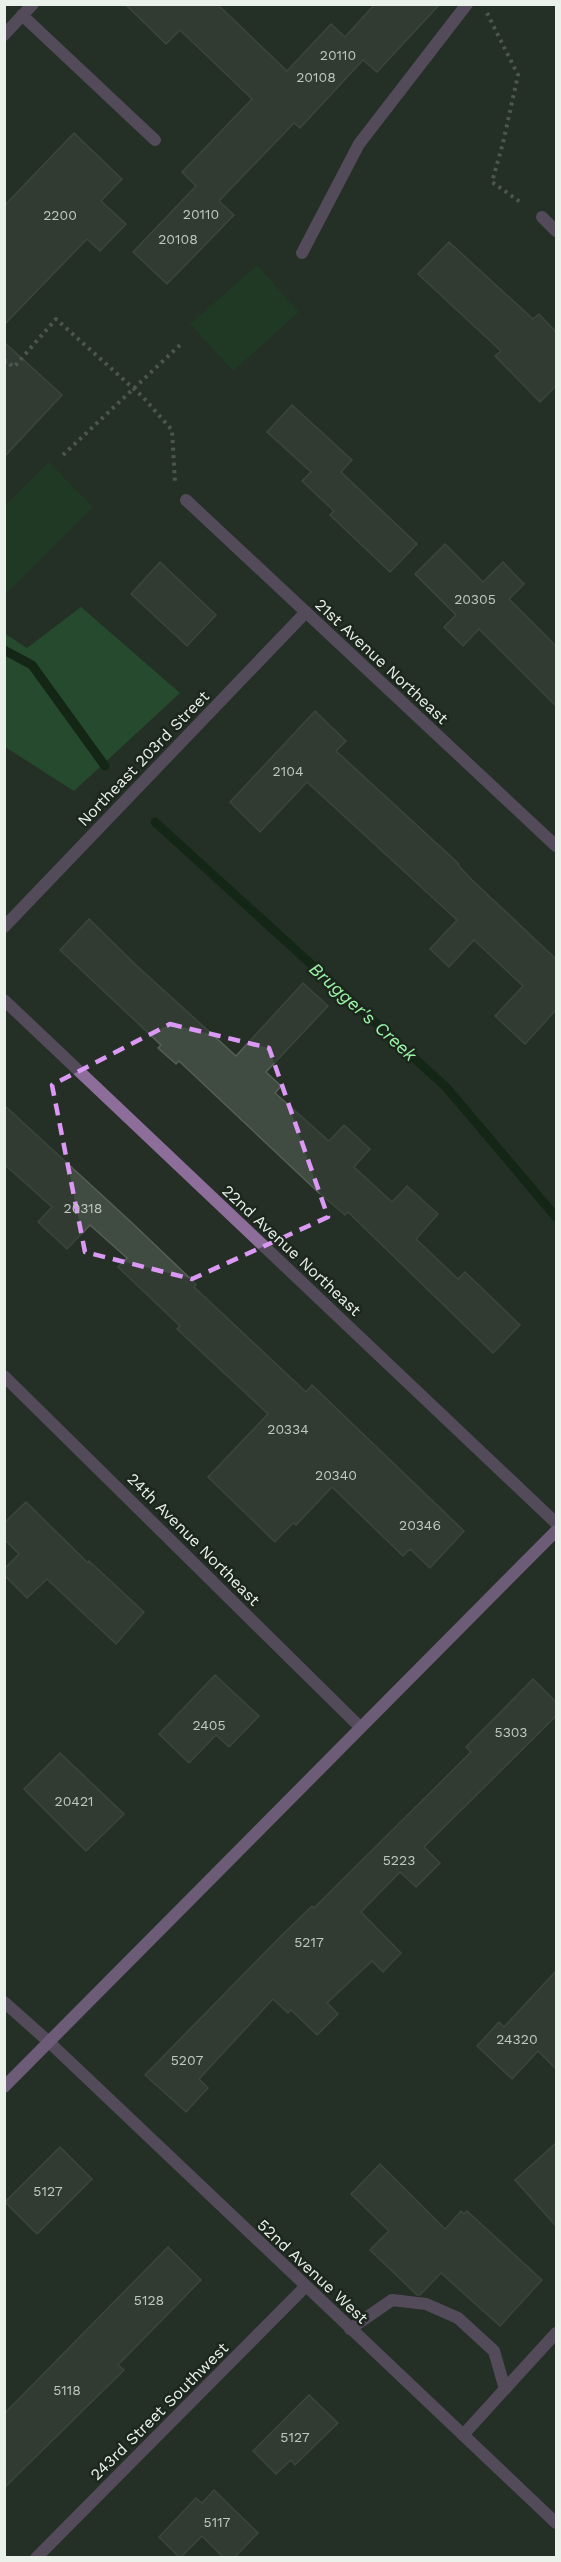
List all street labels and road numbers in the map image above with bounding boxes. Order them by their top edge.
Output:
street label: 21st Avenue Northeast [311,595,452,728]
street label: Northeast 203rd Street [74,686,213,830]
street label: 22nd Avenue Northeast [218,1181,365,1320]
street label: 24th Avenue Northeast [123,1469,264,1610]
street label: 52nd Avenue West [253,2215,372,2328]
street label: 243rd Street Southwest [87,2338,232,2484]

